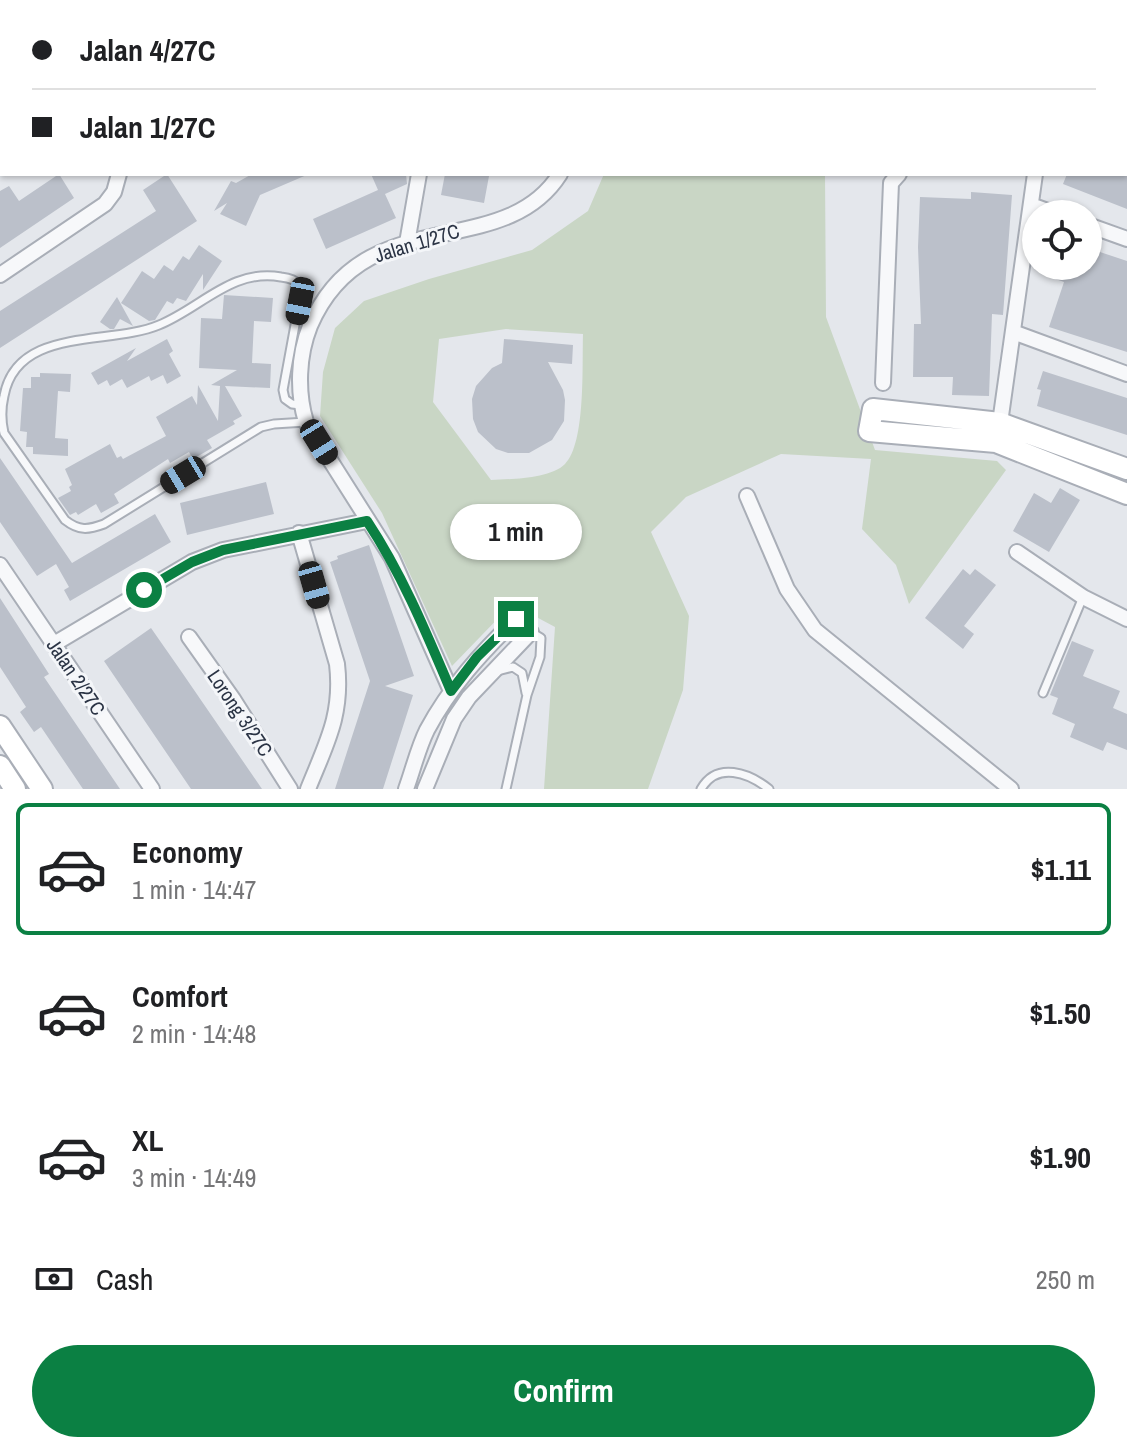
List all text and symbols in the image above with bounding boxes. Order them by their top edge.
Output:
text: Jalan 4/27C [80,30,215,70]
text: Jalan 1/27C [80,107,215,147]
map controls [1022,200,1102,280]
button: locate [1022,200,1102,280]
street label: Jalan 1/27C [371,217,463,268]
car [284,275,316,327]
car [296,415,342,469]
car [156,452,210,498]
callout: 1 min [450,503,582,559]
text: 1 min [488,514,544,549]
car [296,559,332,611]
route start [126,572,162,608]
route end [498,601,534,637]
street label: Jalan 2/27C [41,633,112,721]
street label: Lorong 3/27C [201,664,279,762]
text: Economy [132,832,243,872]
icon: car [36,833,108,905]
text: $1.11 [1031,849,1091,889]
text: 1 min · 14:47 [132,872,256,907]
text: Comfort [132,976,228,1016]
icon: car [36,977,108,1049]
text: $1.50 [1029,993,1091,1033]
text: 2 min · 14:48 [132,1016,256,1051]
text: XL [132,1120,163,1160]
icon: car [36,1121,108,1193]
text: $1.90 [1029,1137,1091,1177]
text: 3 min · 14:49 [132,1160,256,1195]
icon: cash [32,1257,76,1301]
text: Cash [96,1259,153,1299]
text: 250 m [1036,1262,1095,1297]
button: Confirm [32,1345,1095,1437]

